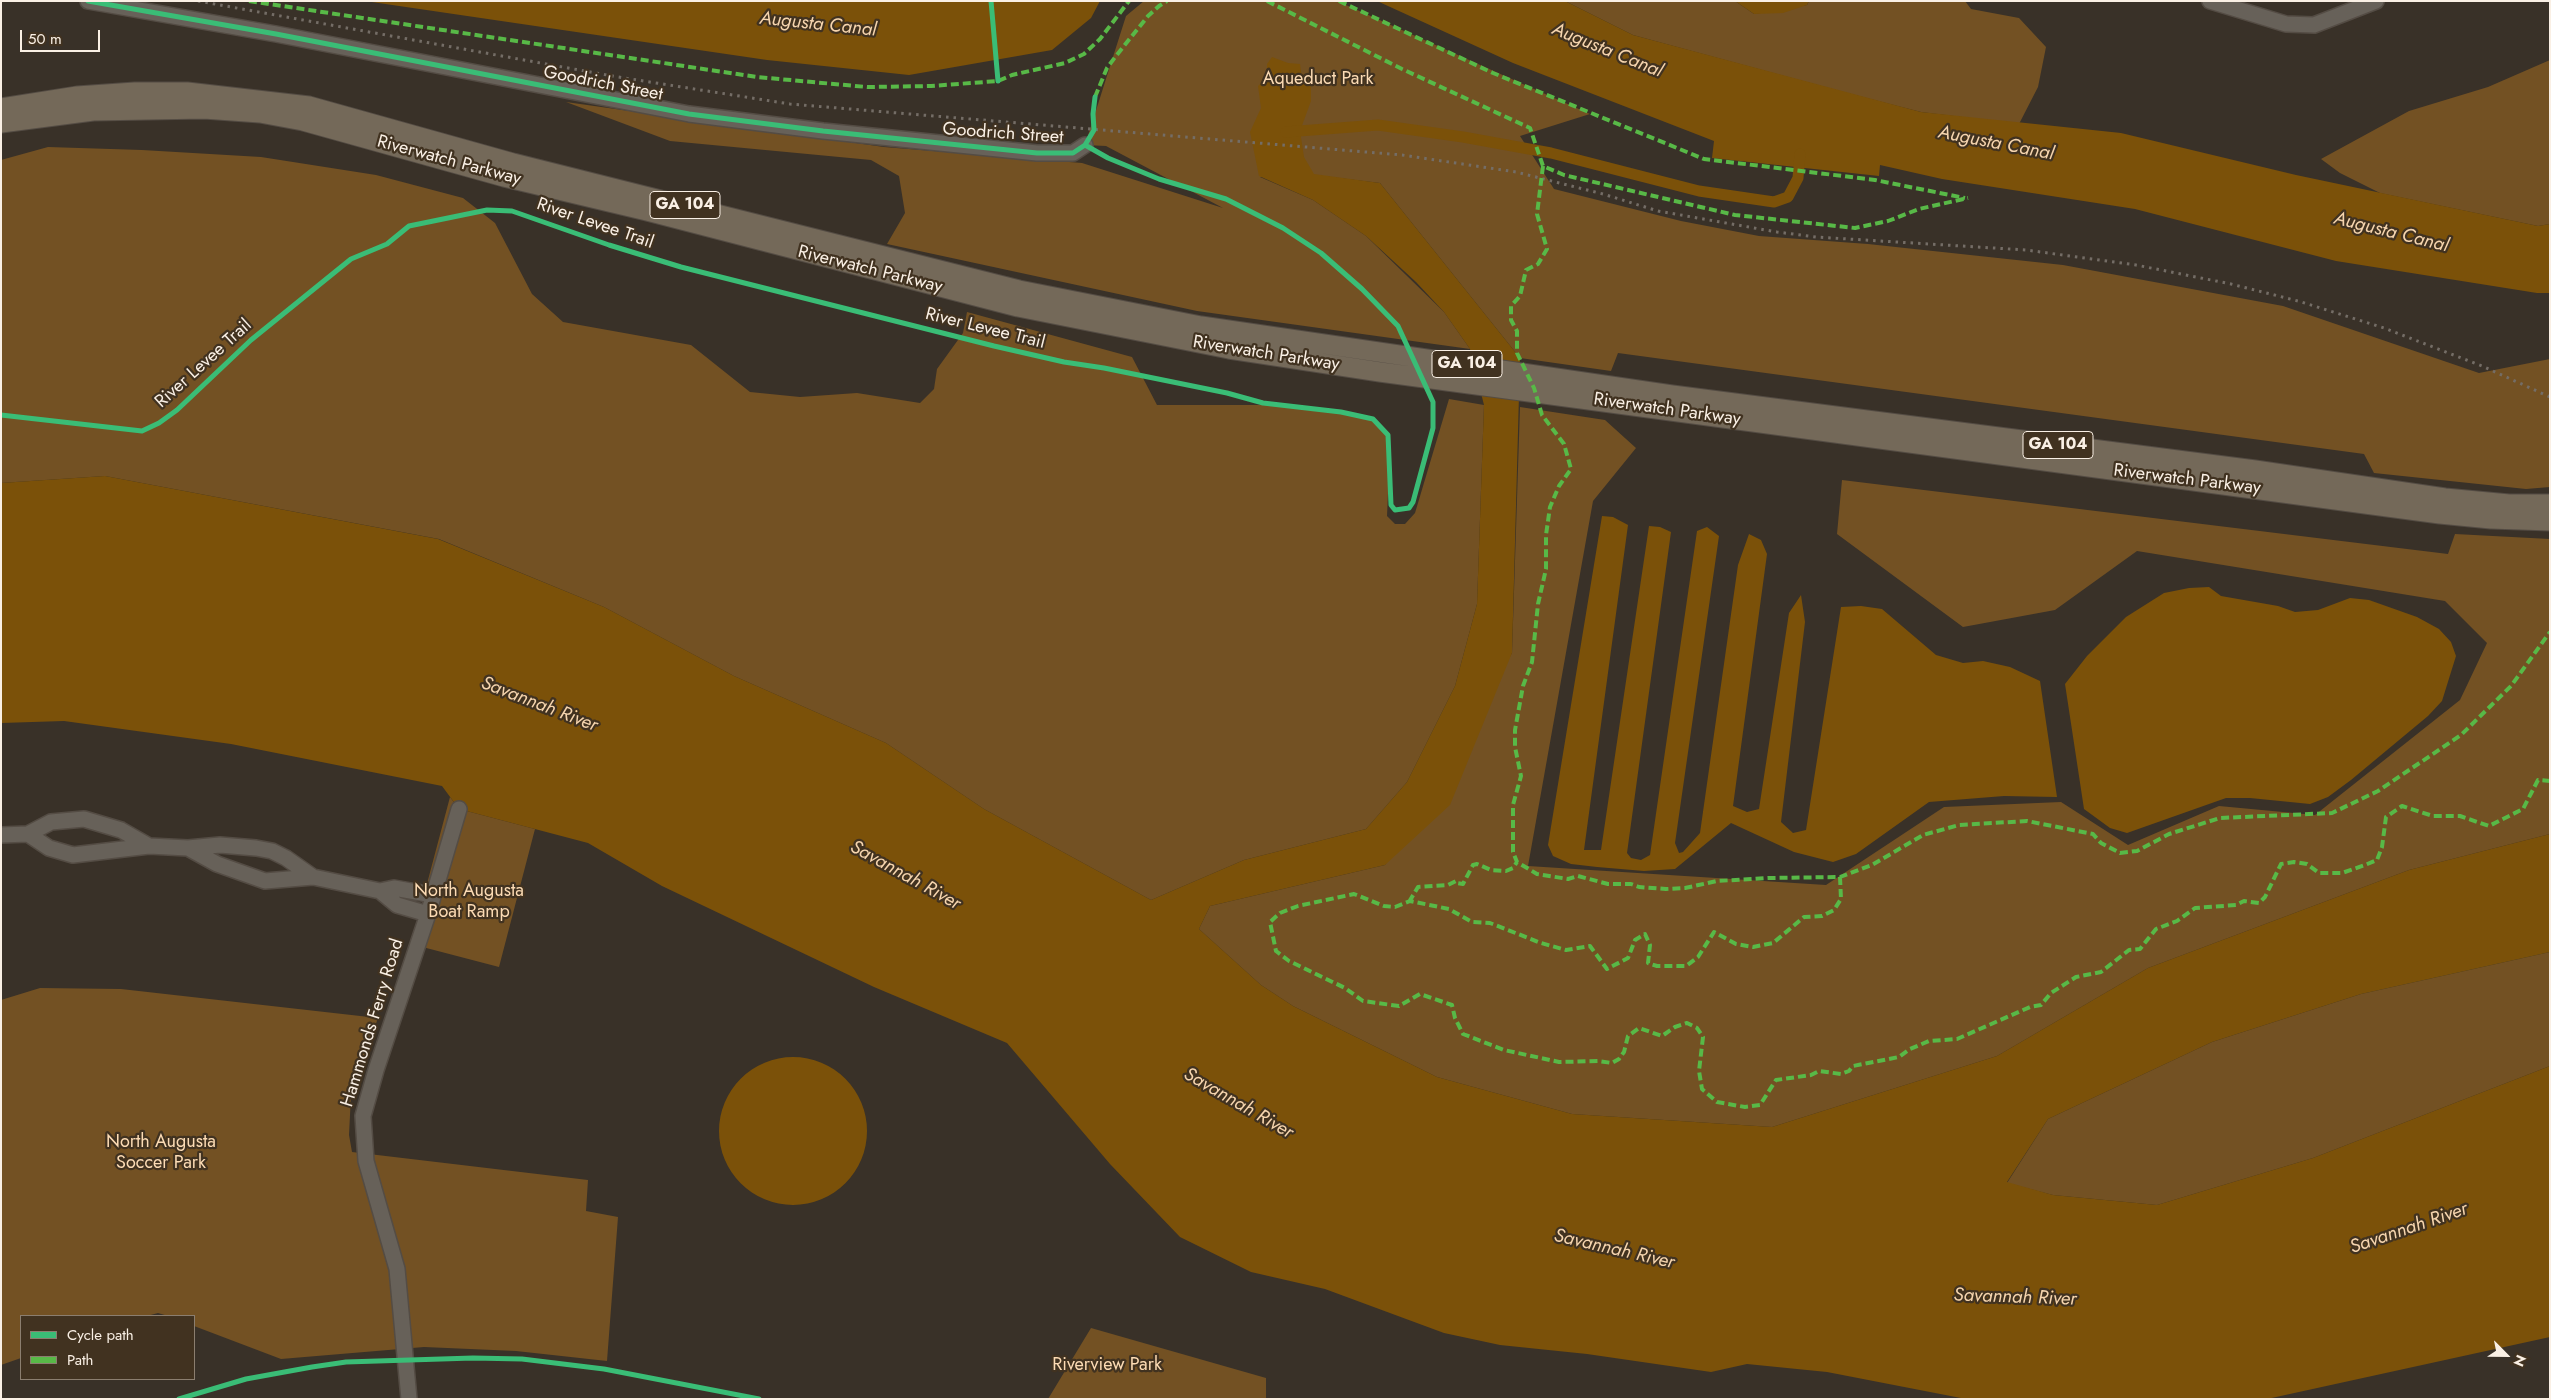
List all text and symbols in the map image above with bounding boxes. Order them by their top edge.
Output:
water label: Augusta Canal [758,8,878,42]
water label: Augusta Canal [1548,18,1666,84]
scale bar [22,20,102,52]
text: 50 m [28,28,62,50]
street label: Goodrich Street [541,62,665,106]
park label: Aqueduct Park [1263,69,1373,91]
street label: Goodrich Street [942,119,1064,149]
water label: Augusta Canal [1936,122,2056,166]
street label: Riverwatch Parkway [375,131,523,191]
road number: GA 104 [650,192,720,218]
street label: River Levee Trail [534,194,656,254]
water label: Augusta Canal [2331,208,2451,258]
street label: Riverwatch Parkway [796,242,944,298]
street label: River Levee Trail [923,304,1047,354]
street label: River Levee Trail [151,315,257,413]
street label: Riverwatch Parkway [1191,332,1341,376]
road number: GA 104 [1432,350,1502,378]
street label: Riverwatch Parkway [1592,389,1742,431]
road number: GA 104 [2023,432,2093,458]
street label: Riverwatch Parkway [2112,460,2262,500]
water label: Savannah River [477,672,601,738]
water label: Savannah River [846,836,964,916]
park label: North Augusta Boat Ramp [414,881,524,924]
street label: Hammonds Ferry Road [337,936,409,1110]
water label: Savannah River [1179,1063,1297,1145]
park label: North Augusta Soccer Park [106,1132,216,1174]
water label: Savannah River [2347,1198,2471,1260]
water label: Savannah River [1551,1225,1677,1275]
water label: Savannah River [1953,1284,2077,1312]
legend [20,1315,195,1380]
text: Cycle path [67,1324,134,1346]
north arrow [2481,1330,2531,1380]
text: Path [67,1349,93,1371]
text: N [2508,1352,2531,1370]
park label: Riverview Park [1052,1355,1162,1377]

